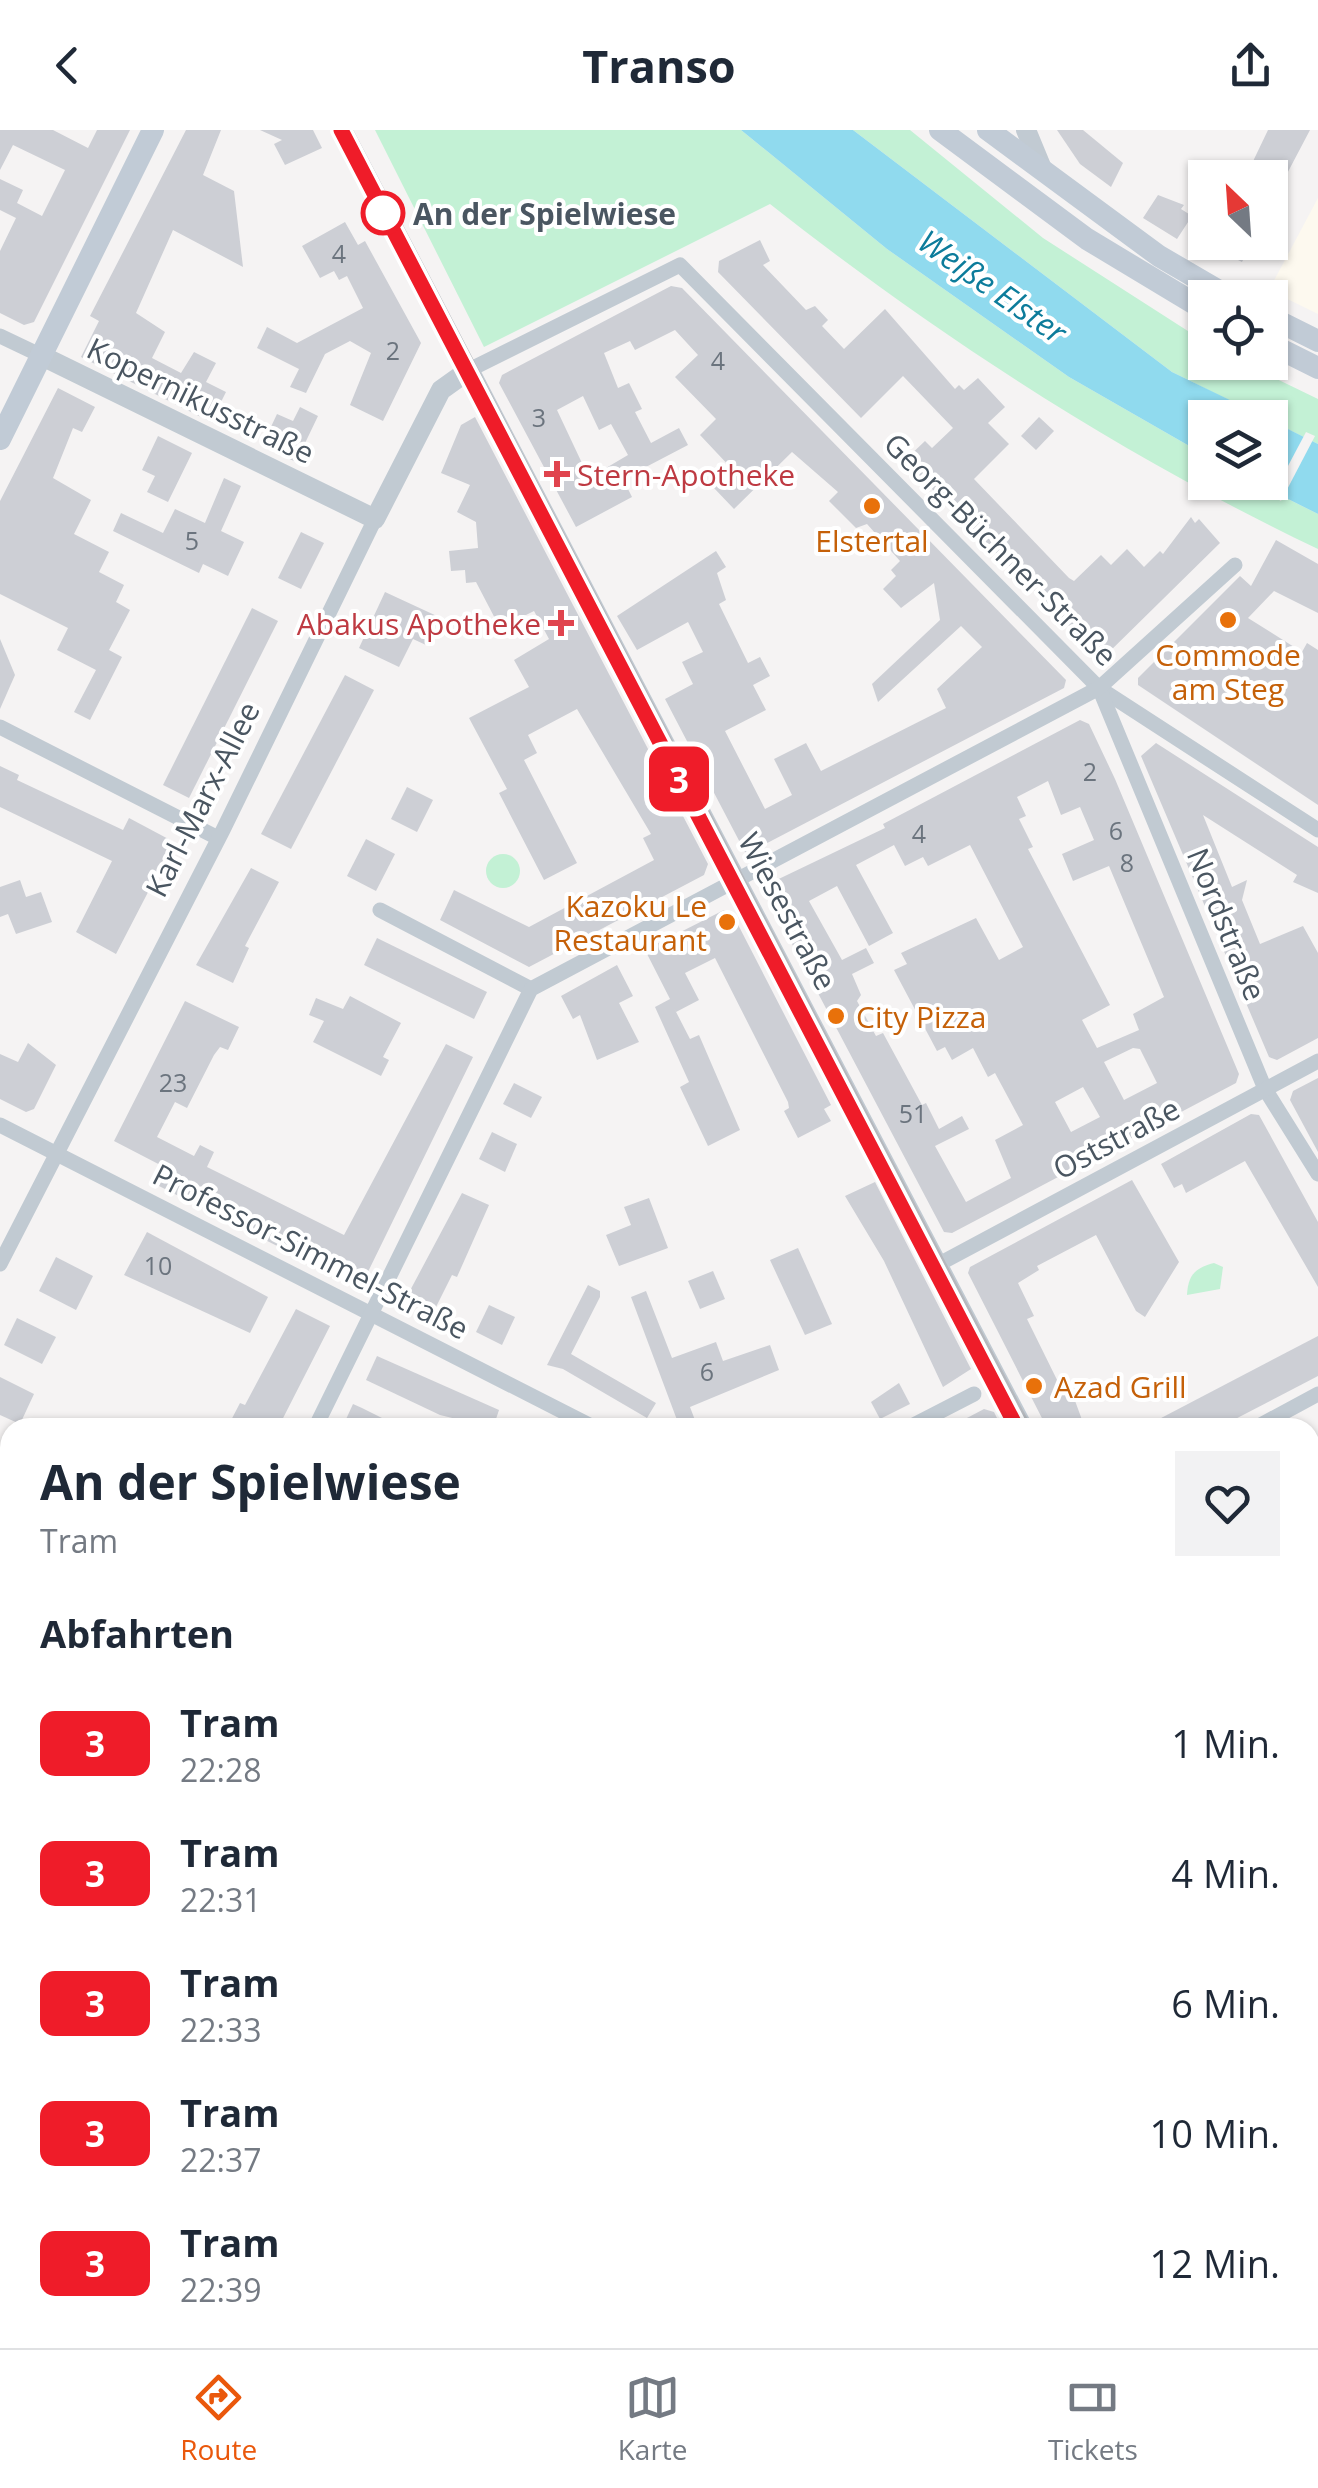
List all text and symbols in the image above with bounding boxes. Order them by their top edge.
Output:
text: Transo [582,35,736,96]
icon: back [40,38,95,93]
icon: share [1223,38,1278,93]
north arrow [1188,160,1288,260]
map controls [1188,160,1288,500]
marker: An der Spielwiese [362,192,404,234]
place label: An der Spielwiese [413,193,676,234]
water label: Weiße Elster [910,219,1077,354]
house number: 4 [332,236,346,270]
button: locate [1188,280,1288,380]
street label: Kopernikusstraße [81,327,321,473]
house number: 2 [386,333,400,367]
house number: 4 [711,343,725,377]
house number: 3 [532,400,546,434]
button: layers [1188,400,1288,500]
street label: Georg-Büchner-Straße [875,423,1127,675]
place label: Stern-Apotheke [577,454,795,495]
marker: Stern-Apotheke [546,463,568,485]
marker: Elstertal [861,495,883,517]
place label: Elstertal [815,520,929,561]
house number: 5 [185,523,199,557]
place label: Abakus Apotheke [297,603,541,644]
marker: Commode am Steg [1217,609,1239,631]
marker: Abakus Apotheke [550,612,572,634]
place label: Commode am Steg [1155,634,1301,709]
street label: Karl-Marx-Allee [135,695,269,903]
line badge: 3 [646,746,712,812]
house number: 2 [1083,754,1097,788]
text: 3 [669,756,689,803]
house number: 6 [1109,813,1123,847]
house number: 4 [912,816,926,850]
street label: Wiesestraße [729,825,847,997]
street label: Nordstraße [1178,842,1276,1006]
house number: 8 [1120,845,1134,879]
place label: Kazoku Le Restaurant [554,885,707,960]
marker: Kazoku Le Restaurant [716,911,738,933]
place label: City Pizza [856,996,986,1037]
marker: City Pizza [825,1005,847,1027]
house number: 23 [159,1065,187,1099]
street label: Oststraße [1046,1088,1186,1188]
house number: 51 [899,1096,927,1130]
street label: Professor-Simmel-Straße [146,1153,476,1349]
house number: 10 [144,1248,172,1282]
house number: 6 [700,1354,714,1388]
place label: Azad Grill [1054,1366,1187,1407]
marker: Azad Grill [1023,1375,1045,1397]
text: An der Spielwiese [40,1449,461,1514]
button: heart [1175,1451,1280,1556]
text: Tram [40,1519,118,1562]
text: Abfahrten [40,1607,234,1659]
text: Tram [180,1696,280,1748]
text: 1 Min. [1171,1717,1280,1769]
text: 3 [85,1720,105,1767]
text: 22:28 [180,1748,262,1791]
text: Tram [180,1826,280,1878]
text: 4 Min. [1171,1847,1280,1899]
text: 3 [85,1850,105,1897]
text: 22:31 [180,1878,262,1921]
text: Tram [180,1956,280,2008]
text: 6 Min. [1171,1977,1280,2029]
text: 3 [85,1980,105,2027]
text: 22:33 [180,2008,262,2051]
text: Tram [180,2086,280,2138]
text: 10 Min. [1150,2107,1280,2159]
text: 3 [85,2110,105,2157]
text: 22:37 [180,2138,262,2181]
text: Tram [180,2216,280,2268]
text: 12 Min. [1150,2237,1280,2289]
text: 3 [85,2240,105,2287]
text: 22:39 [180,2268,262,2311]
tab: Route [180,2370,257,2468]
tab: Karte [618,2370,688,2468]
tab: Tickets [1048,2370,1138,2468]

